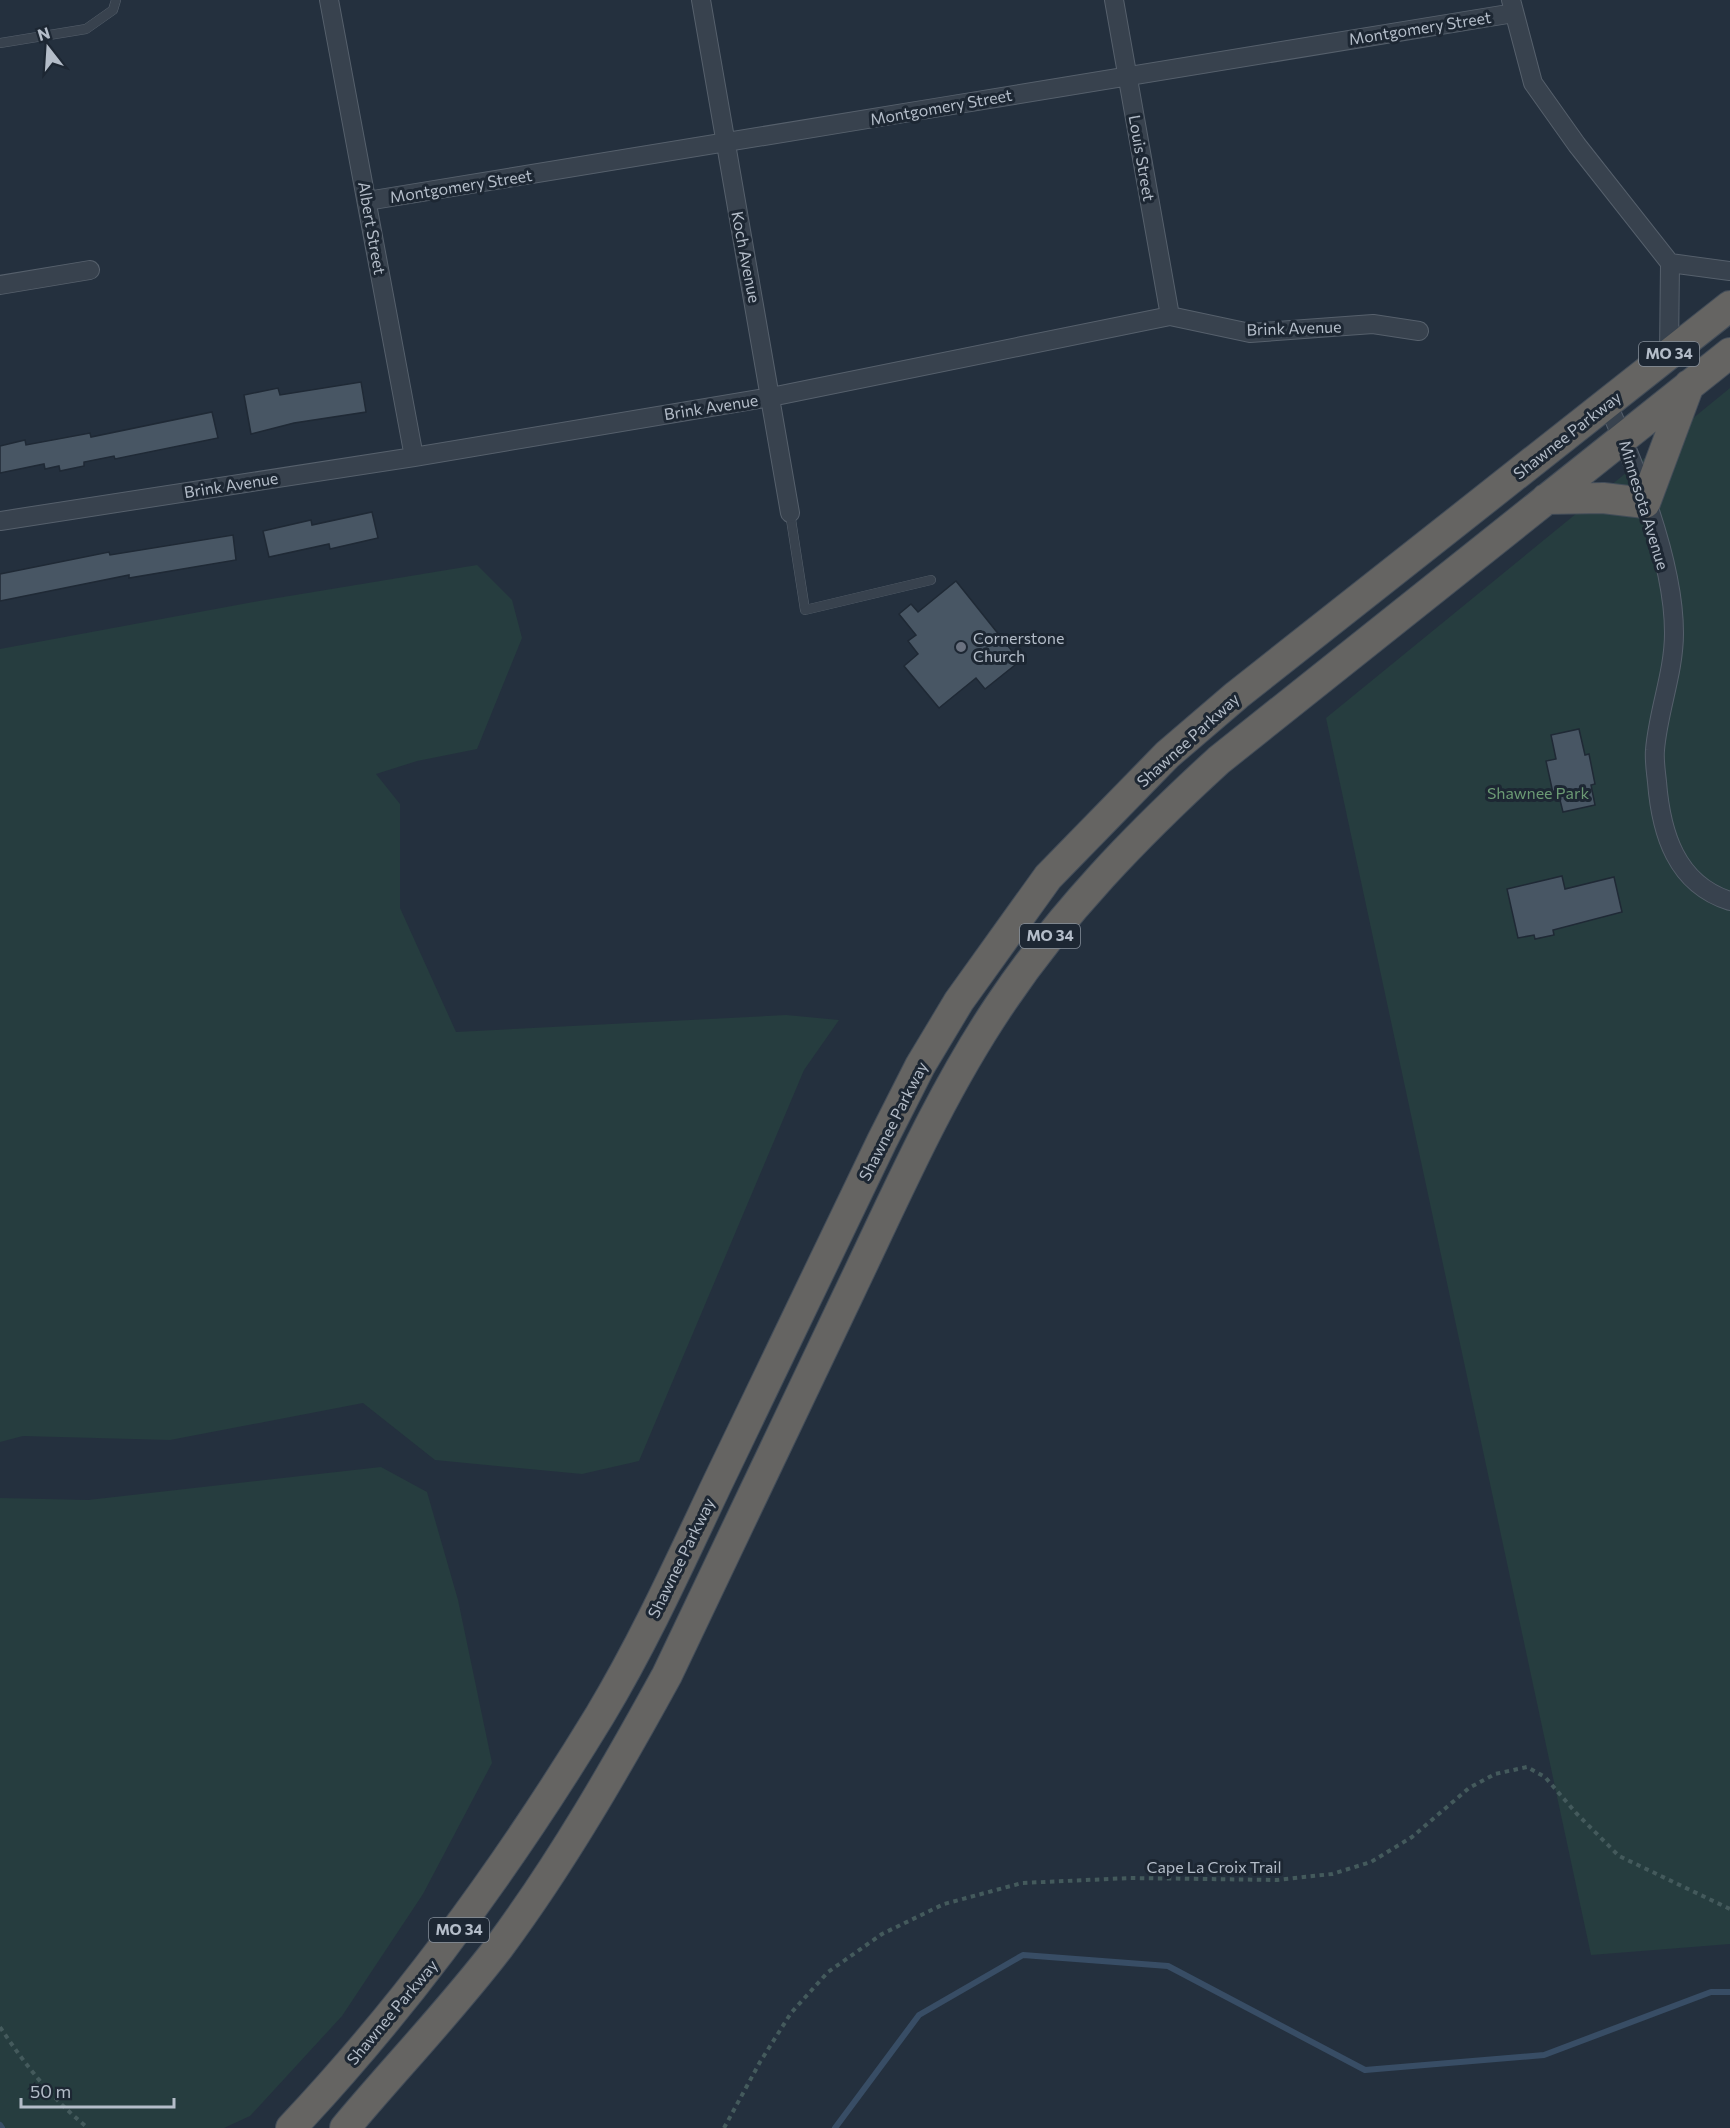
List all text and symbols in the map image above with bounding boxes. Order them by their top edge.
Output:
street label: Montgomery Street [1347,7,1493,48]
north arrow [18,18,78,78]
text: N [35,22,52,44]
street label: Montgomery Street [868,85,1014,128]
street label: Louis Street [1126,113,1160,203]
street label: Montgomery Street [388,165,534,206]
street label: Albert Street [355,180,390,276]
street label: Koch Avenue [728,209,765,304]
street label: Brink Avenue [1246,316,1342,339]
road number: MO 34 [1639,342,1699,366]
street label: Shawnee Parkway [1509,387,1624,482]
street label: Brink Avenue [662,390,759,423]
street label: Minnesota Avenue [1616,438,1673,572]
street label: Brink Avenue [182,468,279,501]
place label: Cornerstone Church [973,628,1064,665]
marker: Cornerstone Church [954,640,968,654]
street label: Shawnee Parkway [1133,689,1243,791]
park label: Shawnee Park [1487,783,1589,802]
road number: MO 34 [1020,924,1080,948]
street label: Shawnee Parkway [854,1058,931,1184]
street label: Shawnee Parkway [643,1495,718,1621]
street label: Cape La Croix Trail [1147,1857,1281,1876]
road number: MO 34 [429,1918,489,1942]
street label: Shawnee Parkway [342,1955,441,2068]
scale bar [21,2071,174,2109]
text: 50 m [30,2080,71,2102]

